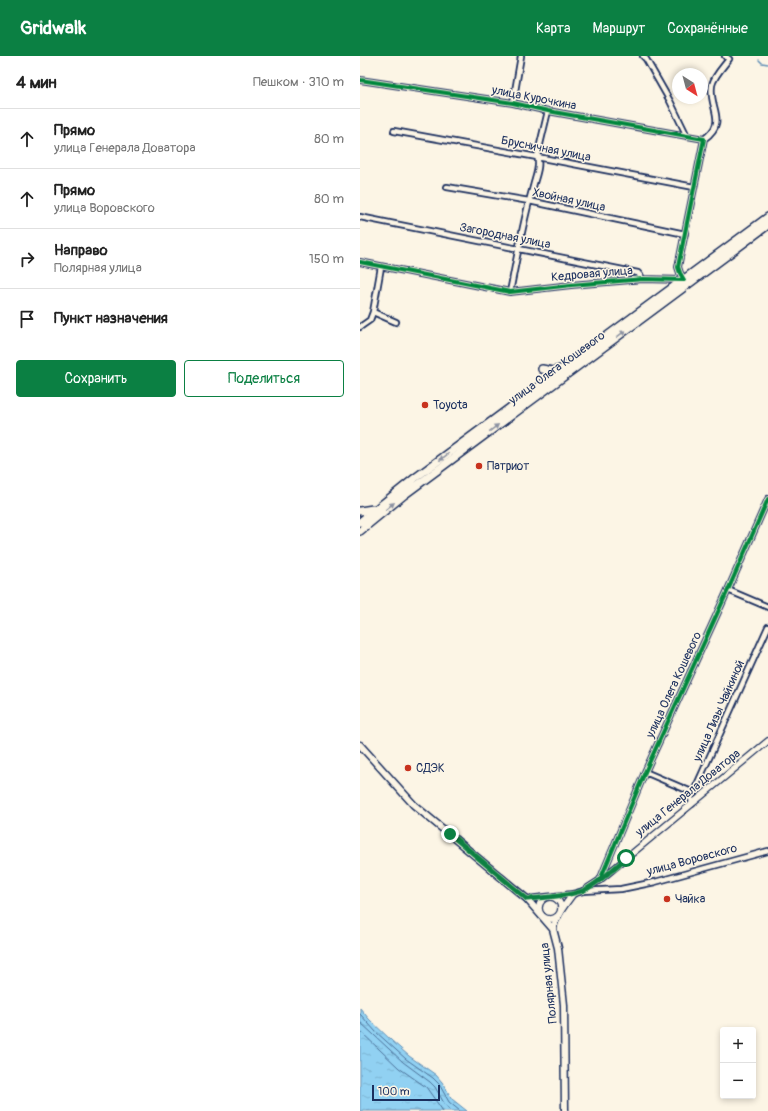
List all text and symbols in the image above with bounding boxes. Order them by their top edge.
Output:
text: Gridwalk [20,16,86,40]
text: Карта [536,20,571,37]
text: Маршрут [593,20,645,37]
text: Сохранённые [667,20,748,37]
north arrow [672,68,708,104]
text: 4 мин [16,72,57,93]
text: Пешком · 310 m [253,74,344,90]
street label: улица Курочкина [489,82,578,114]
text: Прямо [54,121,95,140]
icon: ahead [16,128,38,150]
text: 80 m [314,131,344,147]
street label: Брусничная улица [500,133,593,165]
text: улица Генерала Доватора [54,140,196,156]
text: Прямо [54,181,95,200]
street label: Хвойная улица [531,185,607,215]
icon: ahead [16,188,38,210]
text: 80 m [314,191,344,207]
text: улица Воровского [54,200,155,216]
street label: Загородная улица [458,220,552,252]
text: Направо [54,241,108,260]
icon: right [16,248,38,270]
text: 150 m [309,251,344,267]
text: Полярная улица [54,260,142,276]
street label: Кедровая улица [551,263,634,285]
icon: arrive [16,308,38,330]
text: Пункт назначения [54,309,168,328]
street label: улица Олега Кошевого [505,328,608,409]
one-way arrow [616,330,627,338]
button: Сохранить [16,360,176,397]
button: Поделиться [184,360,344,397]
place label: Toyota [433,398,468,413]
marker: Toyota [420,400,430,410]
one-way arrow [489,424,500,432]
one-way arrow [438,452,449,461]
place label: Патриот [487,459,529,474]
marker: Патриот [474,461,484,471]
one-way arrow [385,501,396,510]
street label: улица Олега Кошевого [642,629,705,741]
street label: улица Лизы Чайкиной [689,658,748,765]
street label: улица Генерала Доватора [632,746,744,841]
place label: СДЭК [416,761,445,776]
marker: СДЭК [403,763,413,773]
route end [441,825,459,843]
street label: улица Воровского [644,841,739,880]
route start [617,849,635,867]
place label: Чайка [675,892,706,907]
marker: Чайка [662,894,672,904]
street label: Полярная улица [537,942,561,1024]
map controls [720,1027,756,1099]
button: + [720,1027,756,1063]
button: − [720,1063,756,1099]
scale bar [372,1083,440,1102]
text: 100 m [378,1085,409,1098]

